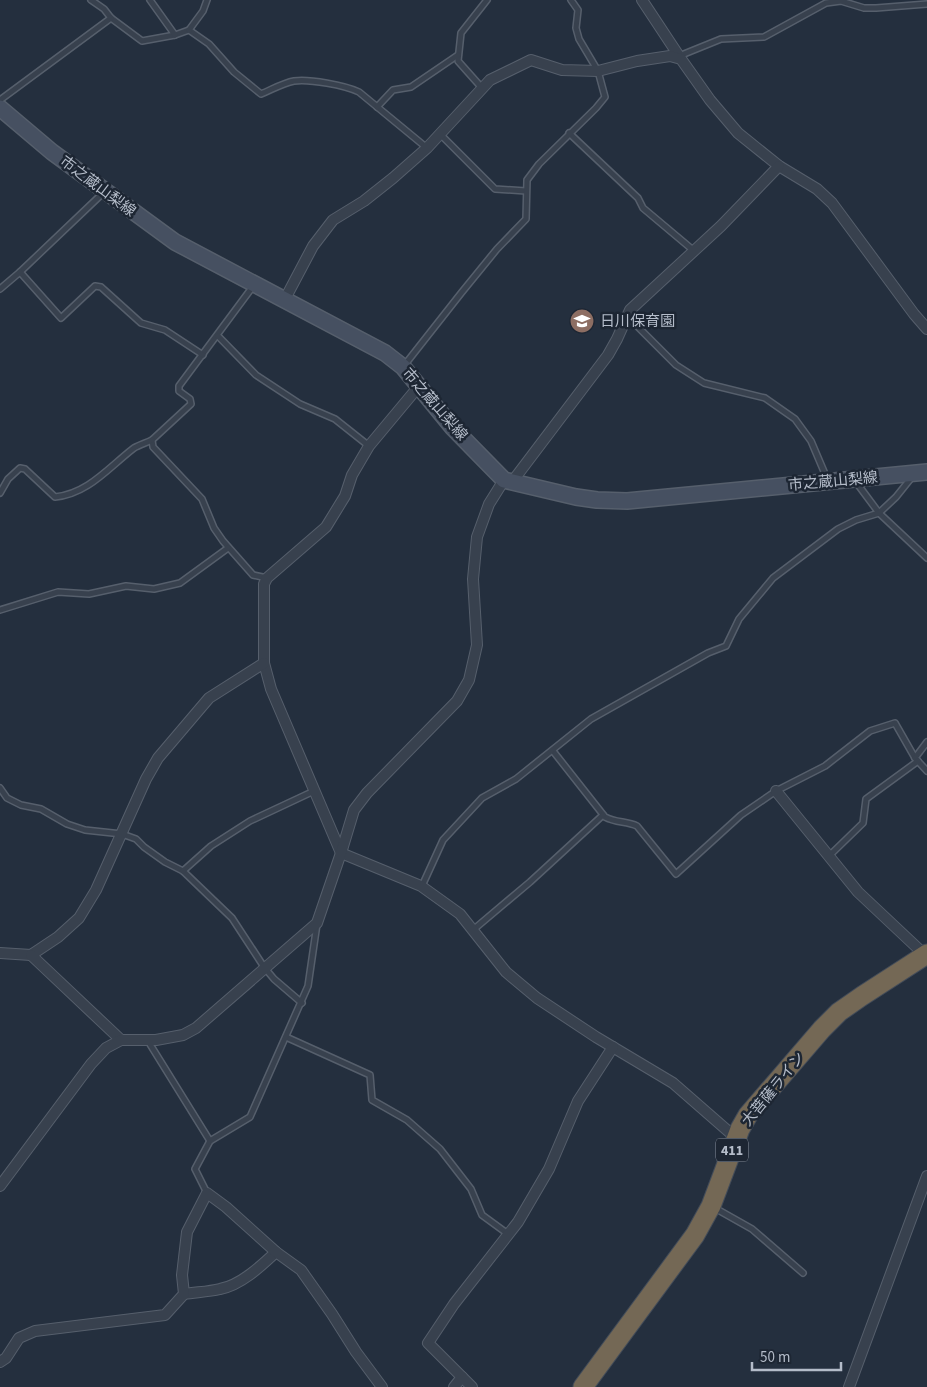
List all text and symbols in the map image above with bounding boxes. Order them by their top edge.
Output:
street label: 市之蔵山梨線 [55,151,140,222]
school or university icon: 日川保育園 [569,308,595,334]
place label: 日川保育園 [600,311,675,332]
street label: 市之蔵山梨線 [397,363,472,445]
street label: 市之蔵山梨線 [787,467,879,496]
street label: 大菩薩ライン [737,1048,810,1131]
road number: 411 [716,1138,748,1162]
scale bar [752,1340,841,1372]
text: 50 m [760,1347,790,1368]

